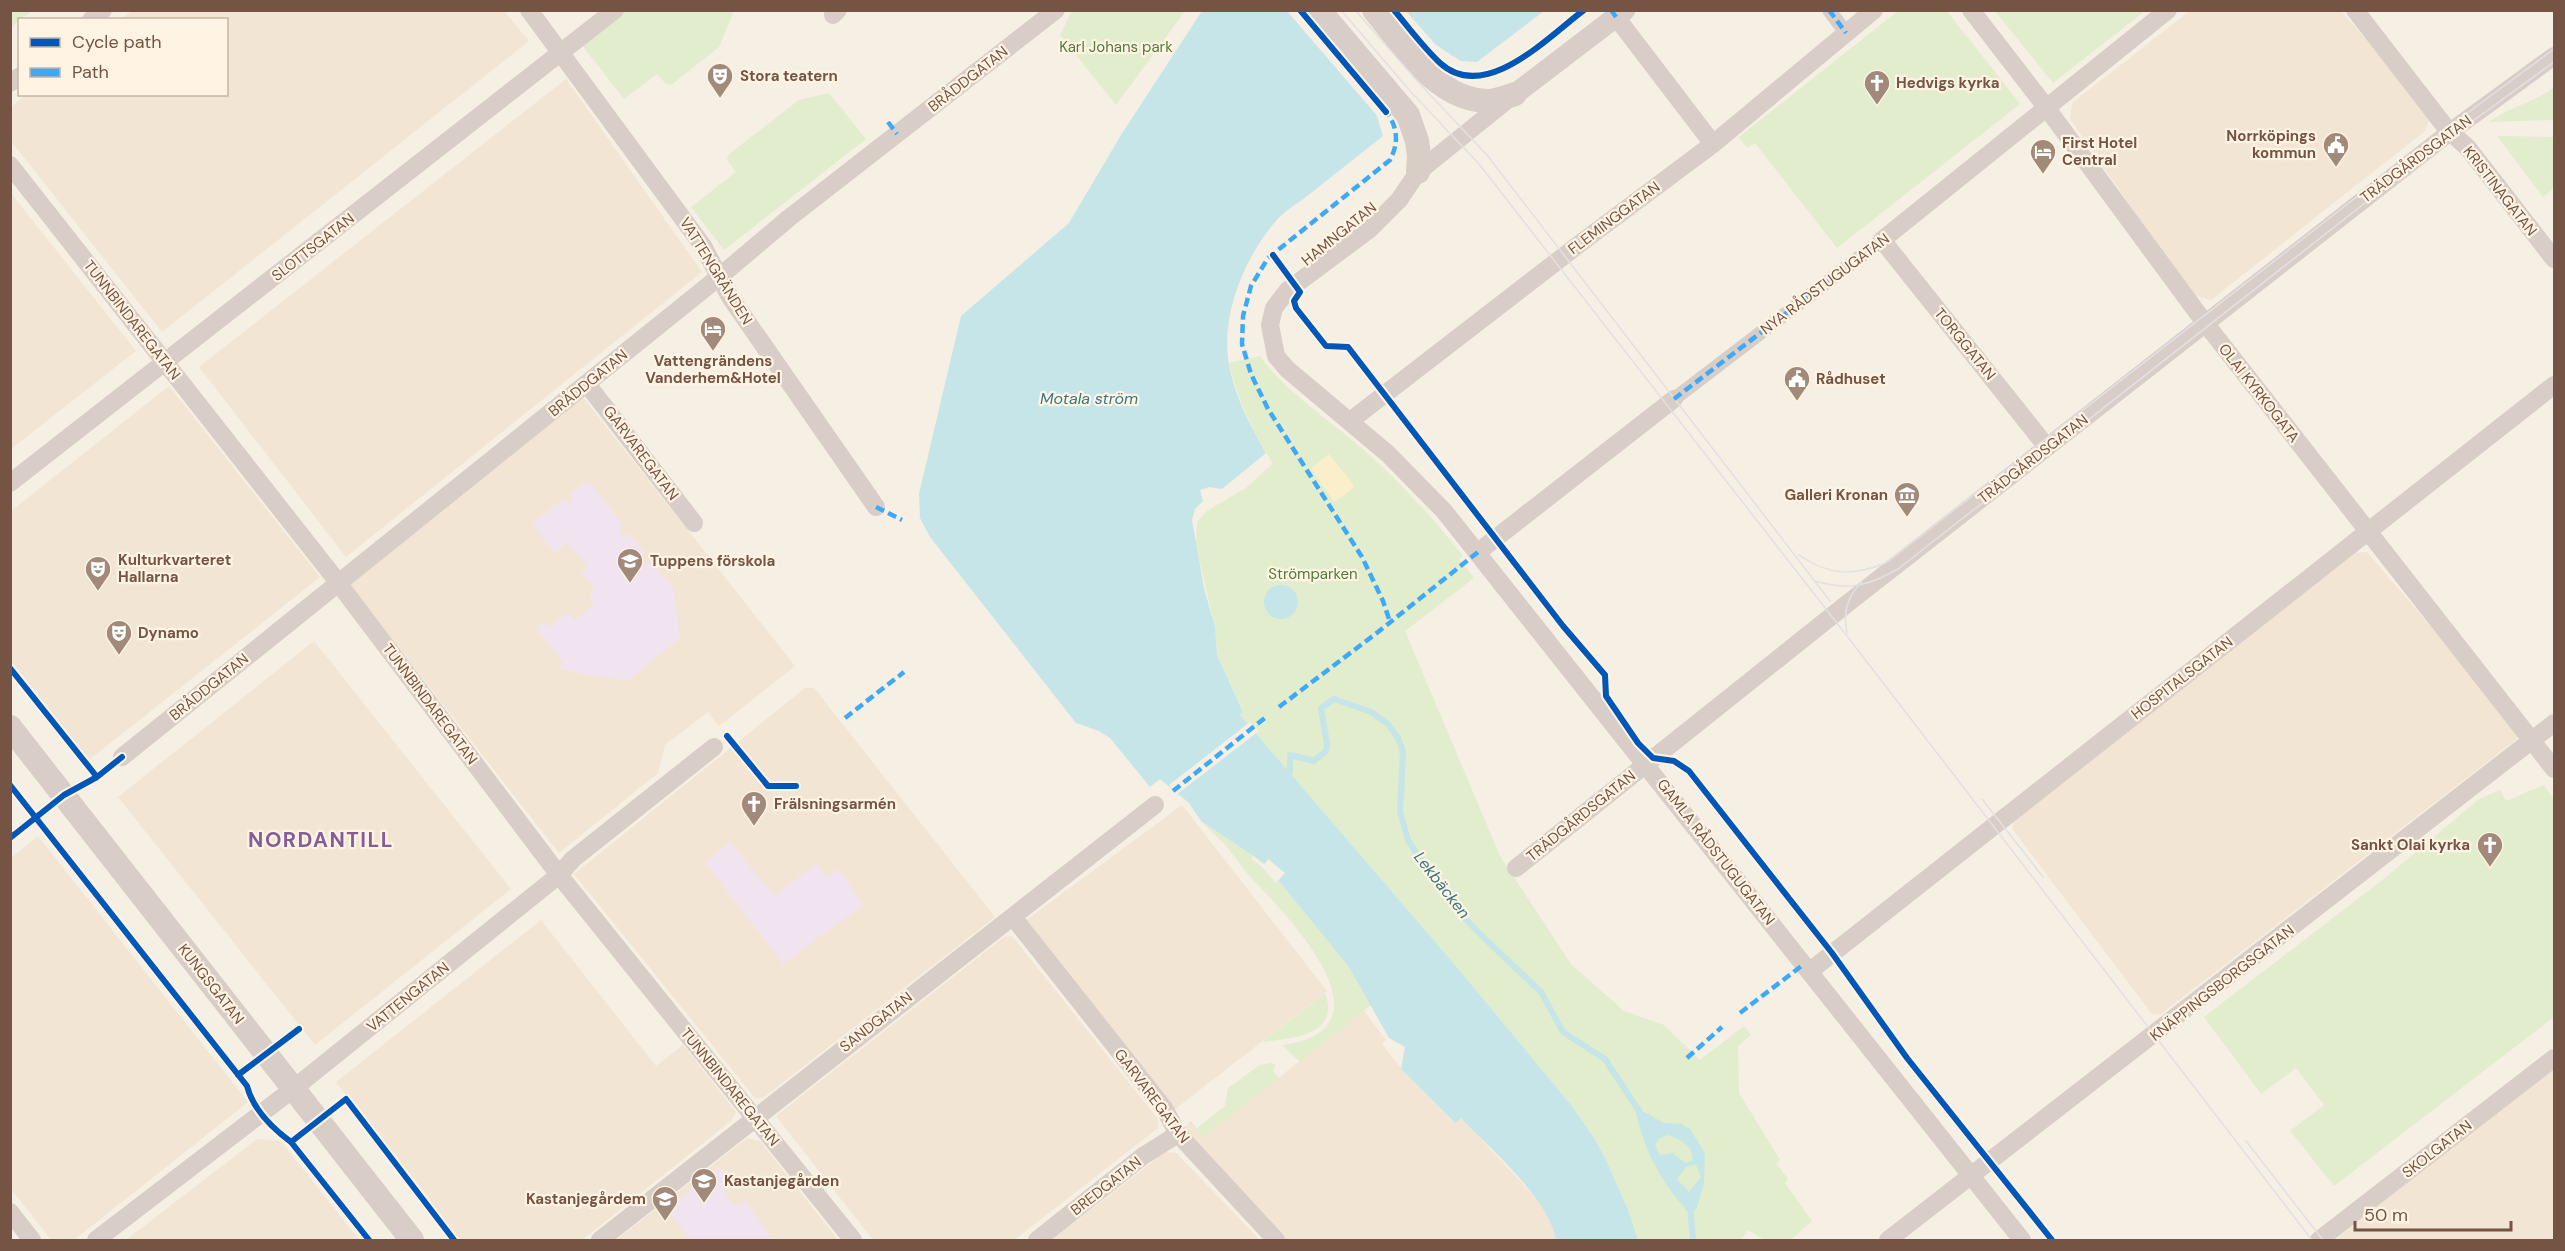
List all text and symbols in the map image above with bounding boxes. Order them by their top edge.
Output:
legend [18,18,228,96]
text: Cycle path [72,30,162,54]
park label: Karl Johans park [1059,37,1173,57]
street label: BRÅDDGATAN [924,41,1012,117]
text: Path [72,60,109,84]
theatre icon: Stora teatern [705,61,735,99]
place label: Stora teatern [740,66,838,86]
church icon: Hedvigs kyrka [1862,68,1892,106]
place label: Hedvigs kyrka [1896,73,2000,93]
street label: TRÄDGÅRDSGATAN [2356,111,2476,207]
place label: Norrköpings kommun [2226,126,2316,163]
public building icon: Norrköpings kommun [2321,130,2351,168]
place label: First Hotel Central [2062,133,2137,170]
hotel icon: First Hotel Central [2028,137,2058,175]
street label: KRISTINAGATAN [2459,142,2541,240]
street label: FLEMINGGATAN [1564,177,1664,259]
street label: HAMNGATAN [1297,198,1381,270]
street label: SLOTTSGATAN [268,208,358,286]
street label: VATTENGRÄNDEN [675,214,757,328]
street label: NYA RÅDSTUGUGATAN [1756,229,1894,339]
street label: TUNNBINDAREGATAN [79,256,185,384]
street label: TORGGATAN [1930,304,2000,384]
hotel icon: Vattengrändens Vanderhem&Hotel [698,314,728,352]
street label: OLAI KYRKOGATA [2214,339,2304,447]
street label: BRÅDDGATAN [544,345,632,421]
place label: Vattengrändens Vanderhem&Hotel [645,351,781,388]
public building icon: Rådhuset [1782,364,1812,402]
place label: Rådhuset [1816,369,1886,389]
water label: Motala ström [1040,388,1138,409]
street label: GARVAREGATAN [599,402,683,504]
street label: TRÄDGÅRDSGATAN [1974,410,2092,508]
museum icon: Galleri Kronan [1892,480,1922,518]
place label: Galleri Kronan [1784,485,1888,505]
school or university icon: Tuppens förskola [615,546,645,584]
place label: Kulturkvarteret Hallarna [118,550,231,587]
place label: Tuppens förskola [650,551,775,571]
theatre icon: Kulturkvarteret Hallarna [83,554,113,592]
park label: Strömparken [1268,564,1358,584]
theatre icon: Dynamo [104,618,134,656]
place label: Dynamo [138,623,199,643]
street label: HOSPITALSGATAN [2127,632,2237,724]
street label: TUNNBINDAREGATAN [378,639,482,769]
street label: BRÅDDGATAN [165,649,253,725]
street label: TRÄDGÅRDSGATAN [1522,766,1640,866]
street label: GAMLA RÅDSTUGUGATAN [1653,775,1779,929]
church icon: Frälsningsarmén [739,789,769,827]
place label: Frälsningsarmén [774,794,896,814]
district label: NORDANTILL [248,826,394,854]
church icon: Sankt Olai kyrka [2475,830,2505,868]
place label: Sankt Olai kyrka [2351,835,2470,855]
water label: Lekbäcken [1409,847,1475,923]
street label: KNÄPPINGSBORGSGATAN [2146,920,2298,1046]
street label: KUNGSGATAN [173,940,249,1028]
street label: VATTENGATAN [363,958,453,1036]
street label: SANDGATAN [836,987,916,1057]
street label: TUNNBINDAREGATAN [676,1024,784,1150]
street label: GARVAREGATAN [1110,1045,1194,1147]
street label: SKOLGATAN [2398,1116,2476,1182]
street label: BREDGATAN [1067,1152,1145,1220]
school or university icon: Kastanjegården [689,1166,719,1204]
place label: Kastanjegården [724,1171,839,1191]
school or university icon: Kastanjegårdem [650,1184,680,1222]
place label: Kastanjegårdem [526,1189,646,1209]
scale bar [2355,1194,2511,1232]
text: 50 m [2364,1203,2408,1227]

